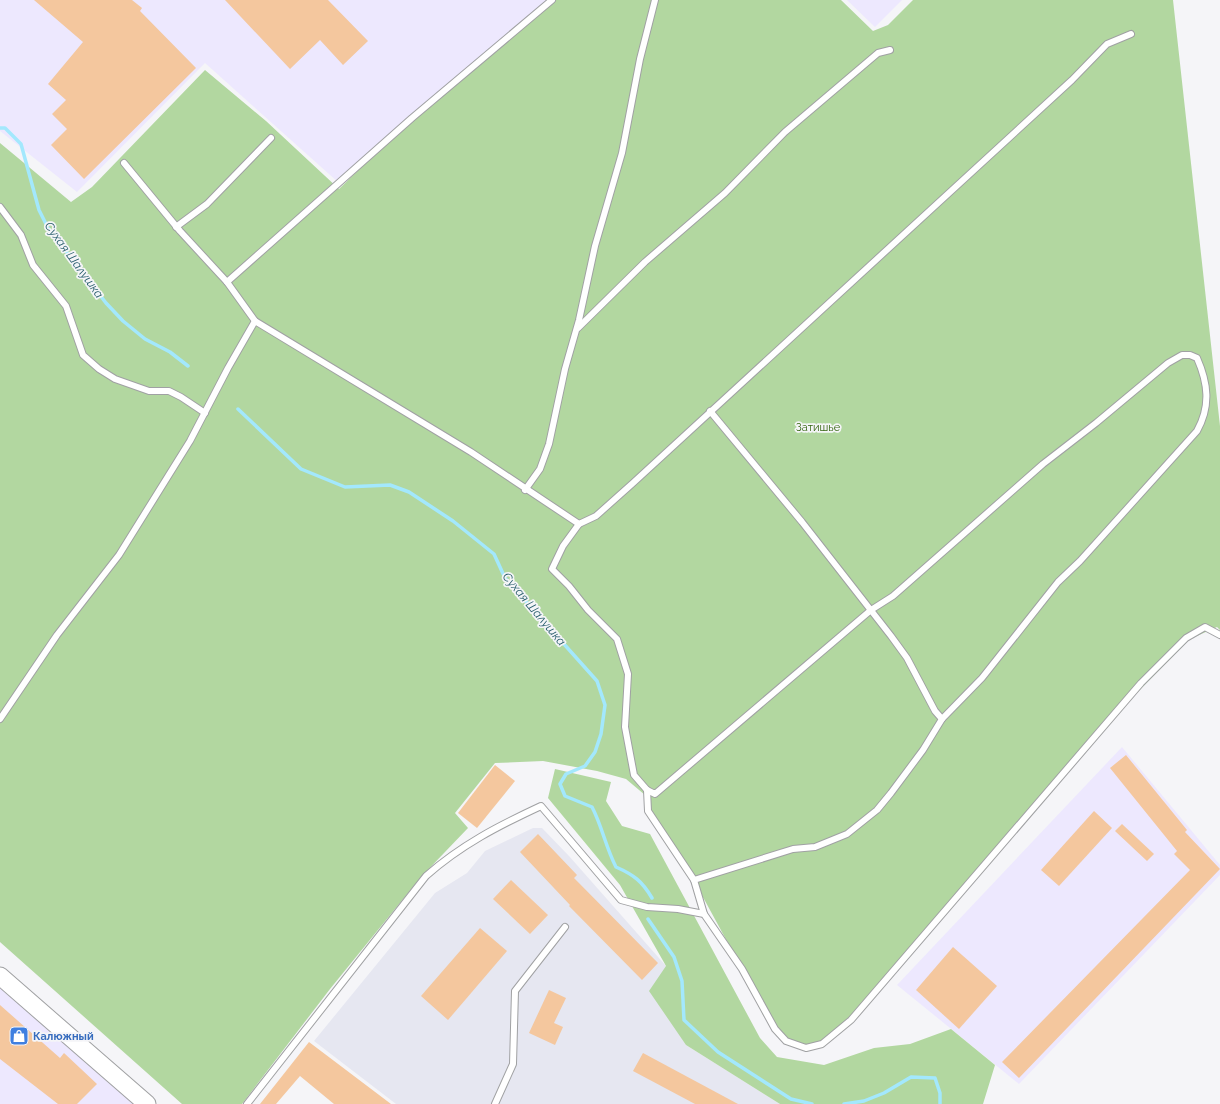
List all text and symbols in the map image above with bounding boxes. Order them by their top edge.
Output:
water label: Сухая Шалушка [42,219,106,301]
park label: Затишье [796,421,841,434]
water label: Сухая Шалушка [499,570,569,648]
shop icon: Калюжный [8,1025,30,1047]
place label: Калюжный [33,1030,94,1043]

